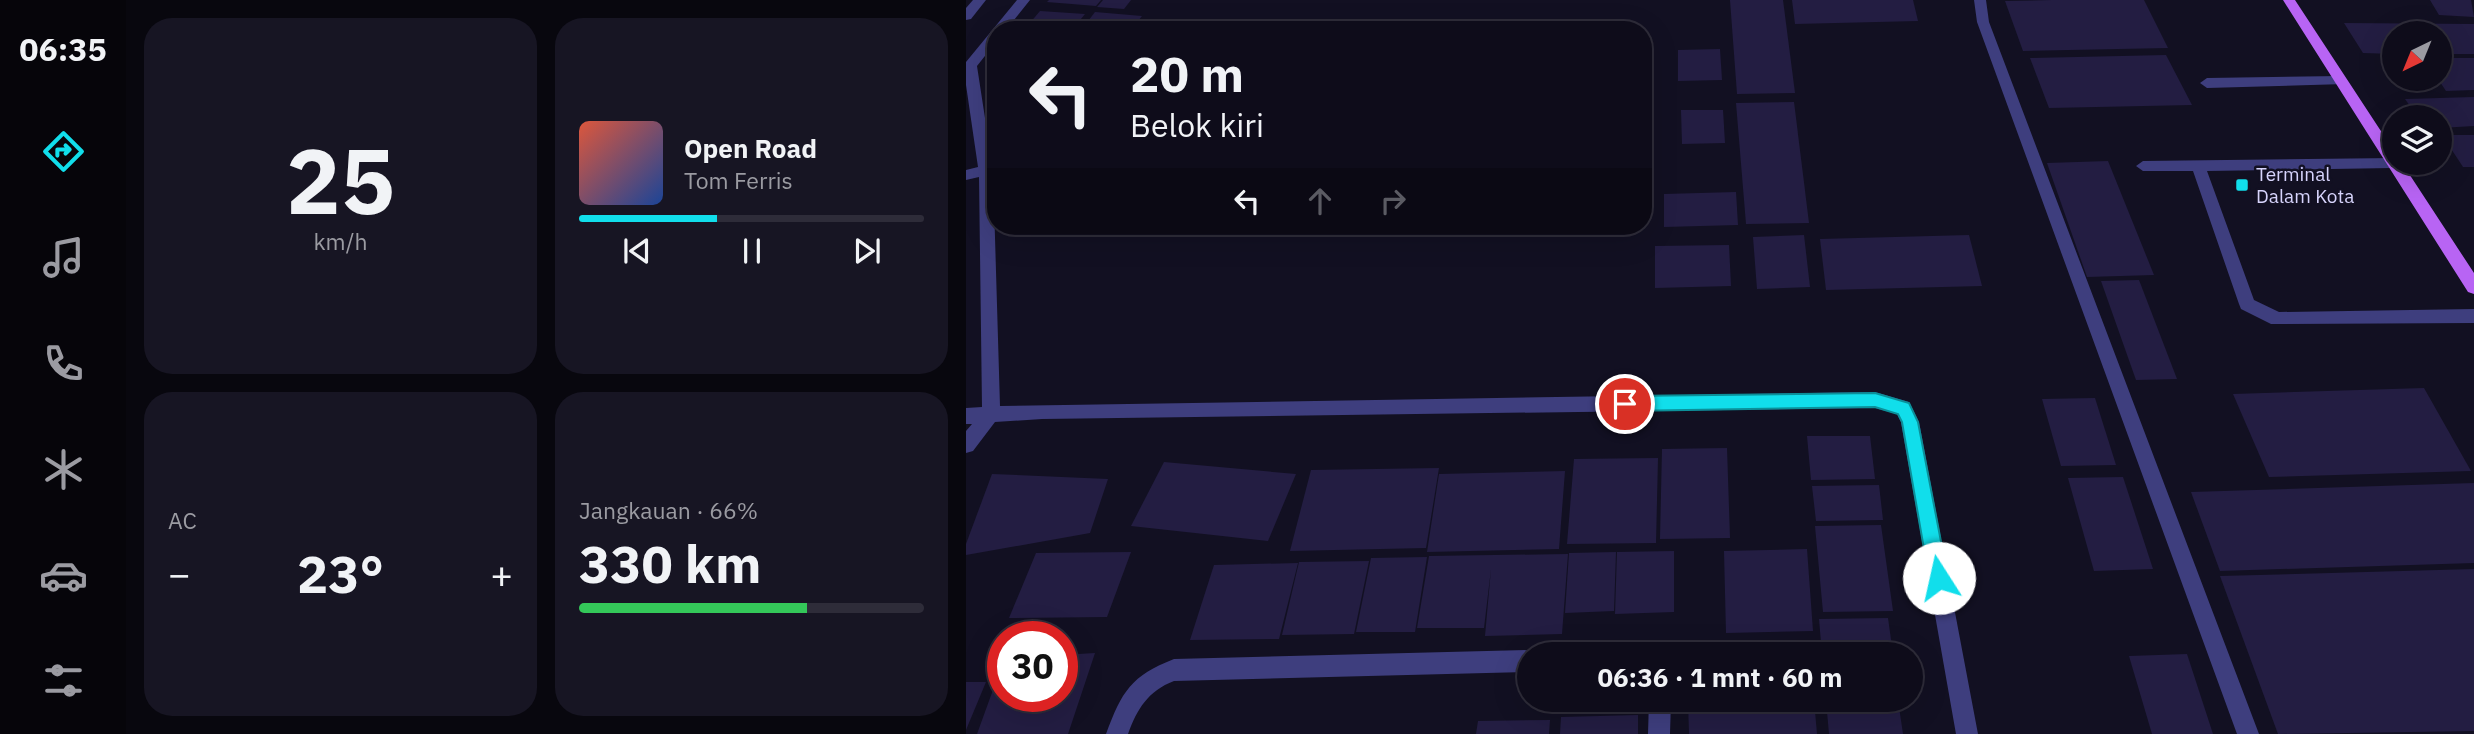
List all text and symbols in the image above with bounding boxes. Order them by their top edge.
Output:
north arrow [2382,21,2452,91]
map controls [2382,21,2452,175]
text: 06:35 [19,28,107,70]
text: 20 m [1130,42,1244,105]
icon: left [1015,49,1106,140]
text: Belok kiri [1130,104,1264,146]
button: layers [2382,105,2452,175]
text: 25 [286,121,395,239]
icon: directions [39,127,88,176]
text: Open Road [684,131,817,165]
place label: Terminal Dalam Kota [2256,162,2354,208]
text: Tom Ferris [684,165,793,195]
marker: Terminal Dalam Kota [2234,177,2250,193]
icon: left [1228,182,1266,220]
icon: ahead [1301,182,1339,220]
icon: right [1374,182,1412,220]
text: km/h [313,226,368,256]
icon: previous [618,232,656,270]
icon: pause [733,232,771,270]
icon: next [848,232,886,270]
icon: music [39,233,88,282]
icon: phone [39,339,88,388]
pin [1595,374,1655,434]
icon: arrive [1606,385,1644,423]
icon: climate [39,445,88,494]
text: Jangkauan · 66% [579,495,758,525]
text: AC [168,505,197,535]
text: 330 km [579,530,761,597]
text: 23° [297,540,384,607]
position arrow [1902,541,1976,615]
text: − [168,549,191,598]
text: + [490,549,513,598]
icon: car [39,551,88,600]
speed limit sign: 30 [987,621,1078,712]
icon: filters [39,656,88,705]
text: 06:36 · 1 mnt · 60 m [1597,660,1843,694]

